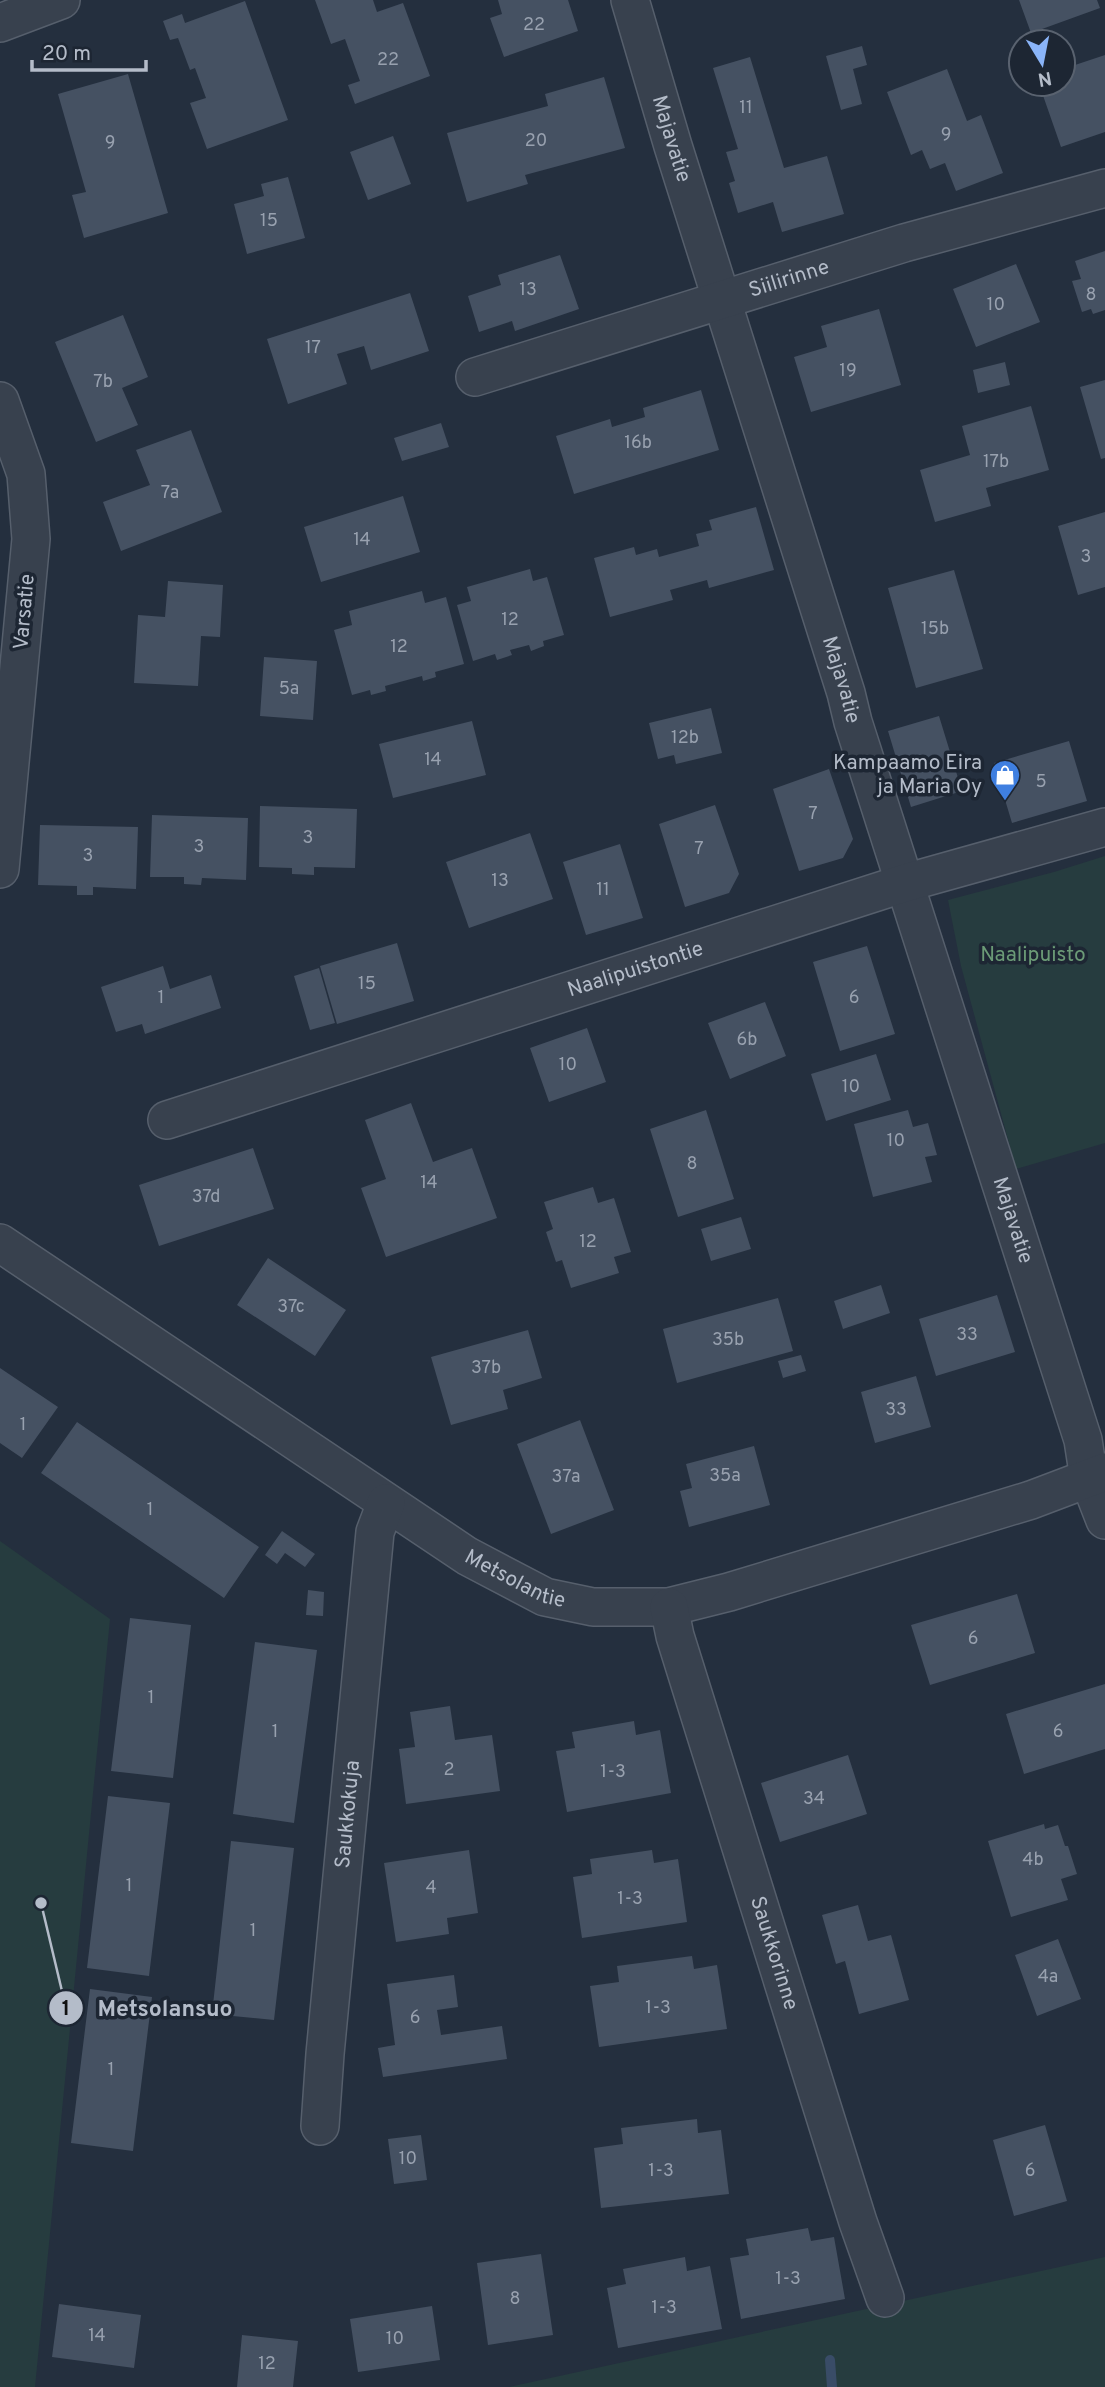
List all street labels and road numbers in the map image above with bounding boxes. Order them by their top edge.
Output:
street label: Majavatie [645,92,697,186]
street label: Siilirinne [745,254,833,304]
street label: Varsatie [8,573,42,651]
street label: Majavatie [815,633,866,726]
street label: Naalipuistontie [564,935,707,1004]
street label: Majavatie [986,1174,1039,1267]
street label: Metsolantie [460,1544,568,1614]
street label: Saukkokuja [329,1759,367,1870]
street label: Saukkorinne [744,1893,805,2014]

